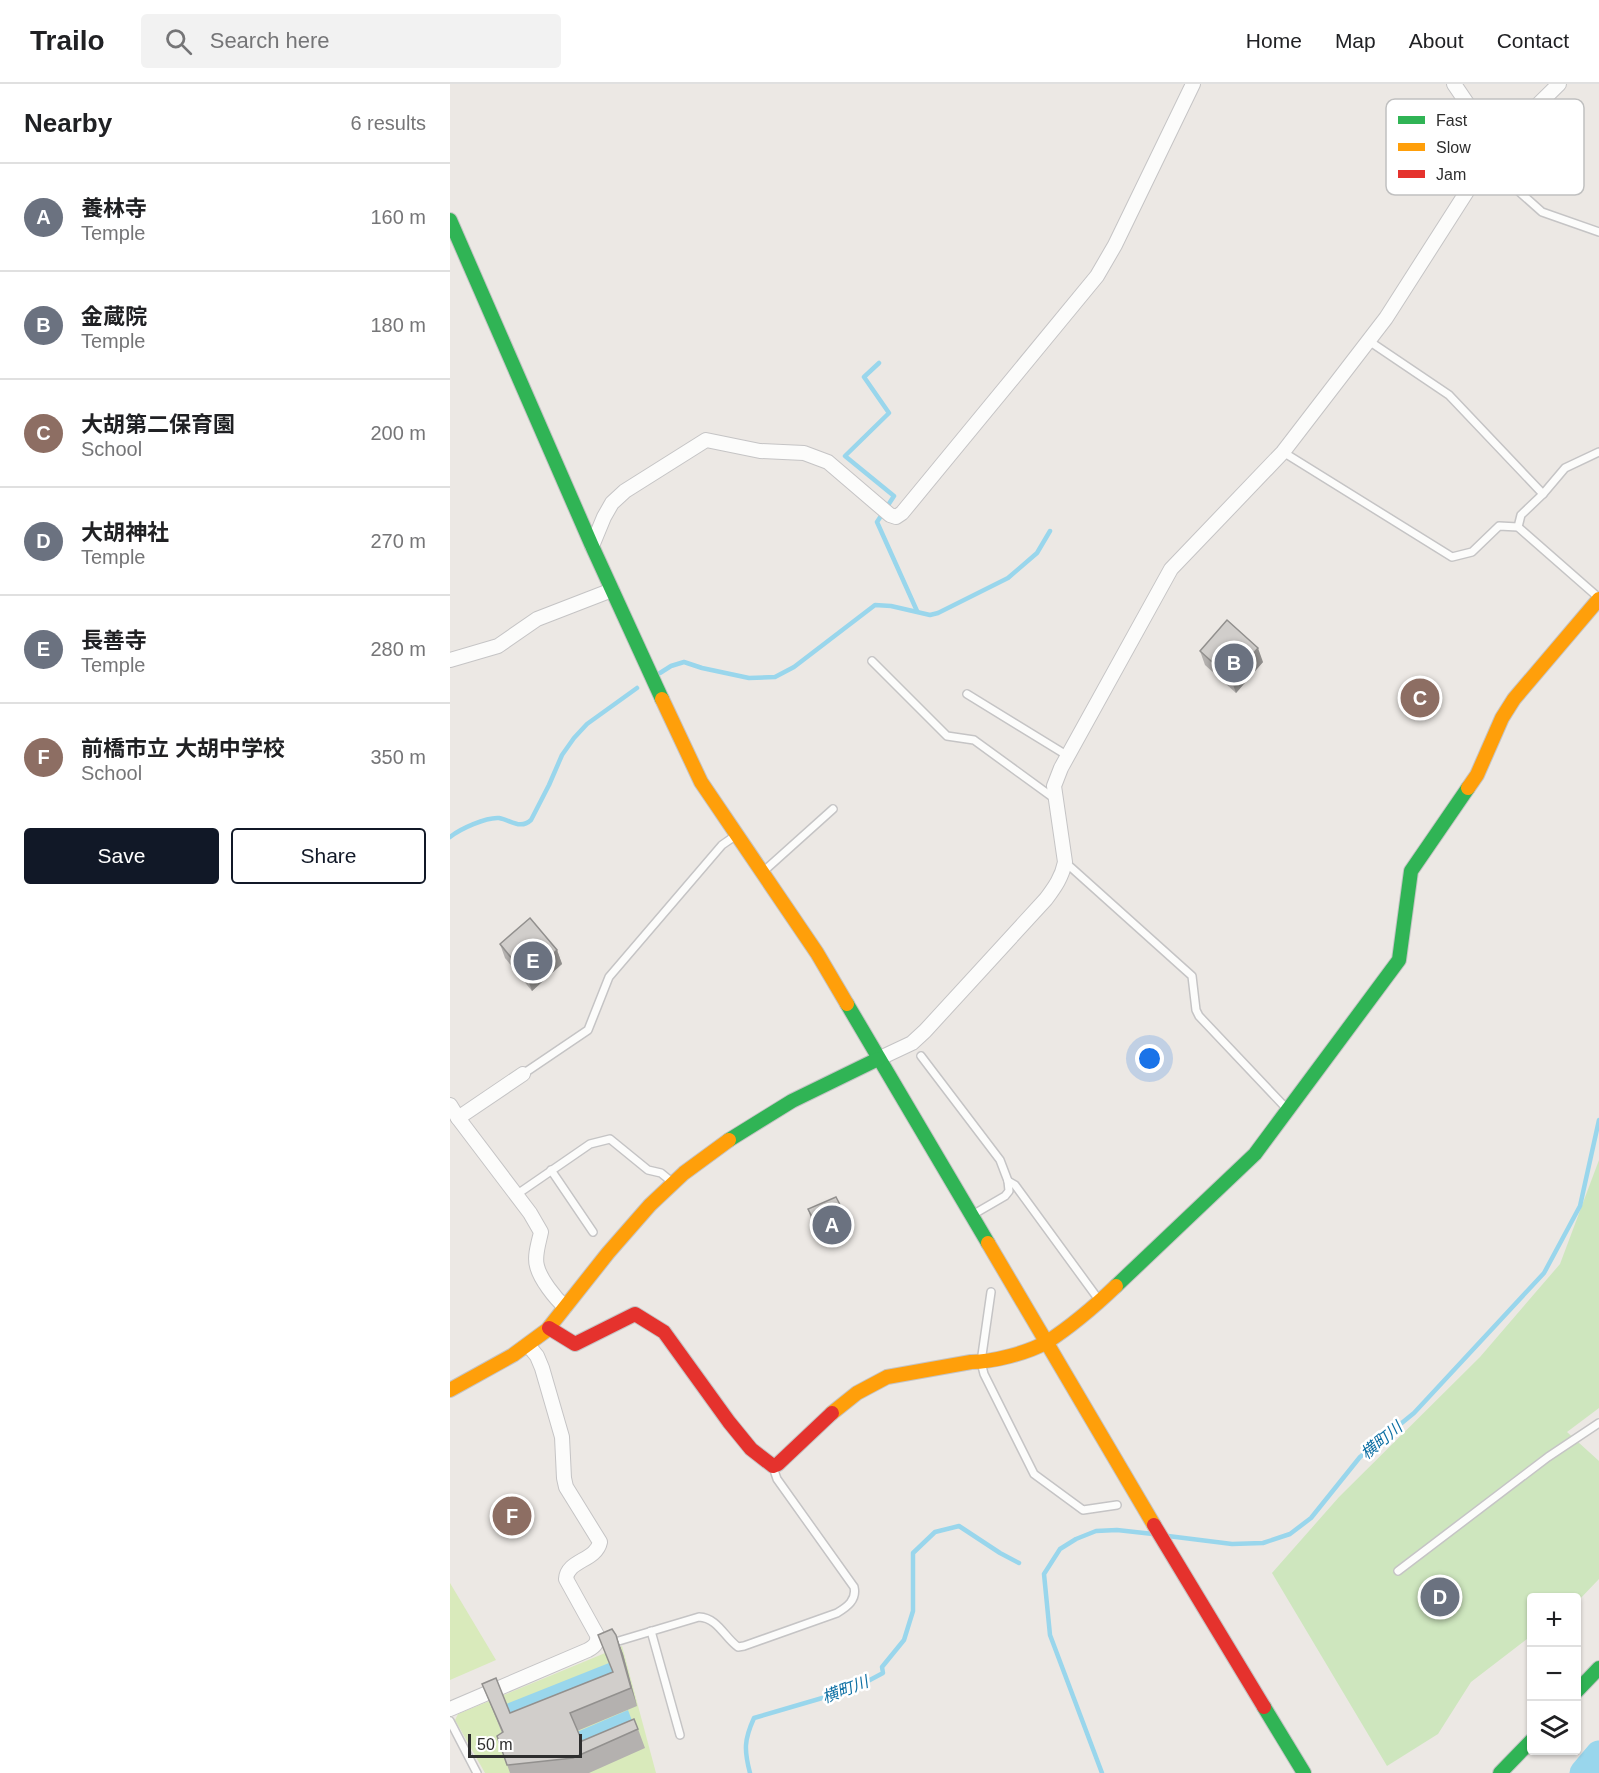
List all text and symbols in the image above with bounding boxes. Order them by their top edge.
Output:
search box [141,14,561,68]
text: Trailo [30,25,105,56]
icon: search [162,25,195,58]
text: Search here [210,28,330,53]
text: Home [1246,29,1302,52]
text: Map [1335,29,1376,52]
text: About [1409,29,1464,52]
text: Contact [1497,29,1569,52]
legend [1386,99,1584,195]
text: Nearby [24,108,112,138]
text: 6 results [350,112,426,134]
text: Fast [1436,112,1468,129]
text: Slow [1436,139,1471,156]
text: Jam [1436,166,1466,183]
text: 養林寺 [81,196,147,221]
text: A [36,206,51,228]
text: 160 m [370,206,426,228]
text: Temple [81,222,145,244]
text: 金蔵院 [81,304,147,329]
text: B [36,314,51,336]
text: 180 m [370,314,426,336]
text: Temple [81,330,145,352]
text: 大胡第二保育園 [81,412,235,437]
text: C [36,422,51,444]
text: 200 m [370,422,426,444]
text: School [81,438,142,460]
text: 大胡神社 [81,520,169,545]
text: D [36,530,51,552]
text: 270 m [370,530,426,552]
text: Temple [81,546,145,568]
text: 長善寺 [81,628,147,653]
text: E [37,638,50,660]
text: 280 m [370,638,426,660]
pin: B [1214,640,1254,686]
text: Temple [81,654,145,676]
pin: C [1400,676,1440,720]
text: 前橋市立 大胡中学校 [81,736,285,761]
text: F [37,746,50,768]
text: 350 m [370,746,426,768]
text: School [81,762,142,784]
button: Save [24,828,219,884]
button: Share [231,828,426,884]
pin: E [514,938,553,984]
your location [1135,1044,1164,1073]
pin: A [812,1202,851,1248]
water label: 横町川 [1357,1417,1407,1462]
pin: F [492,1494,532,1538]
pin: D [1420,1574,1460,1620]
map controls [1527,1593,1581,1755]
button: + [1527,1593,1581,1647]
button: − [1527,1647,1581,1701]
water label: 横町川 [820,1672,872,1706]
button: layers [1527,1701,1581,1755]
scale bar [468,1731,582,1758]
text: 50 m [477,1736,513,1753]

